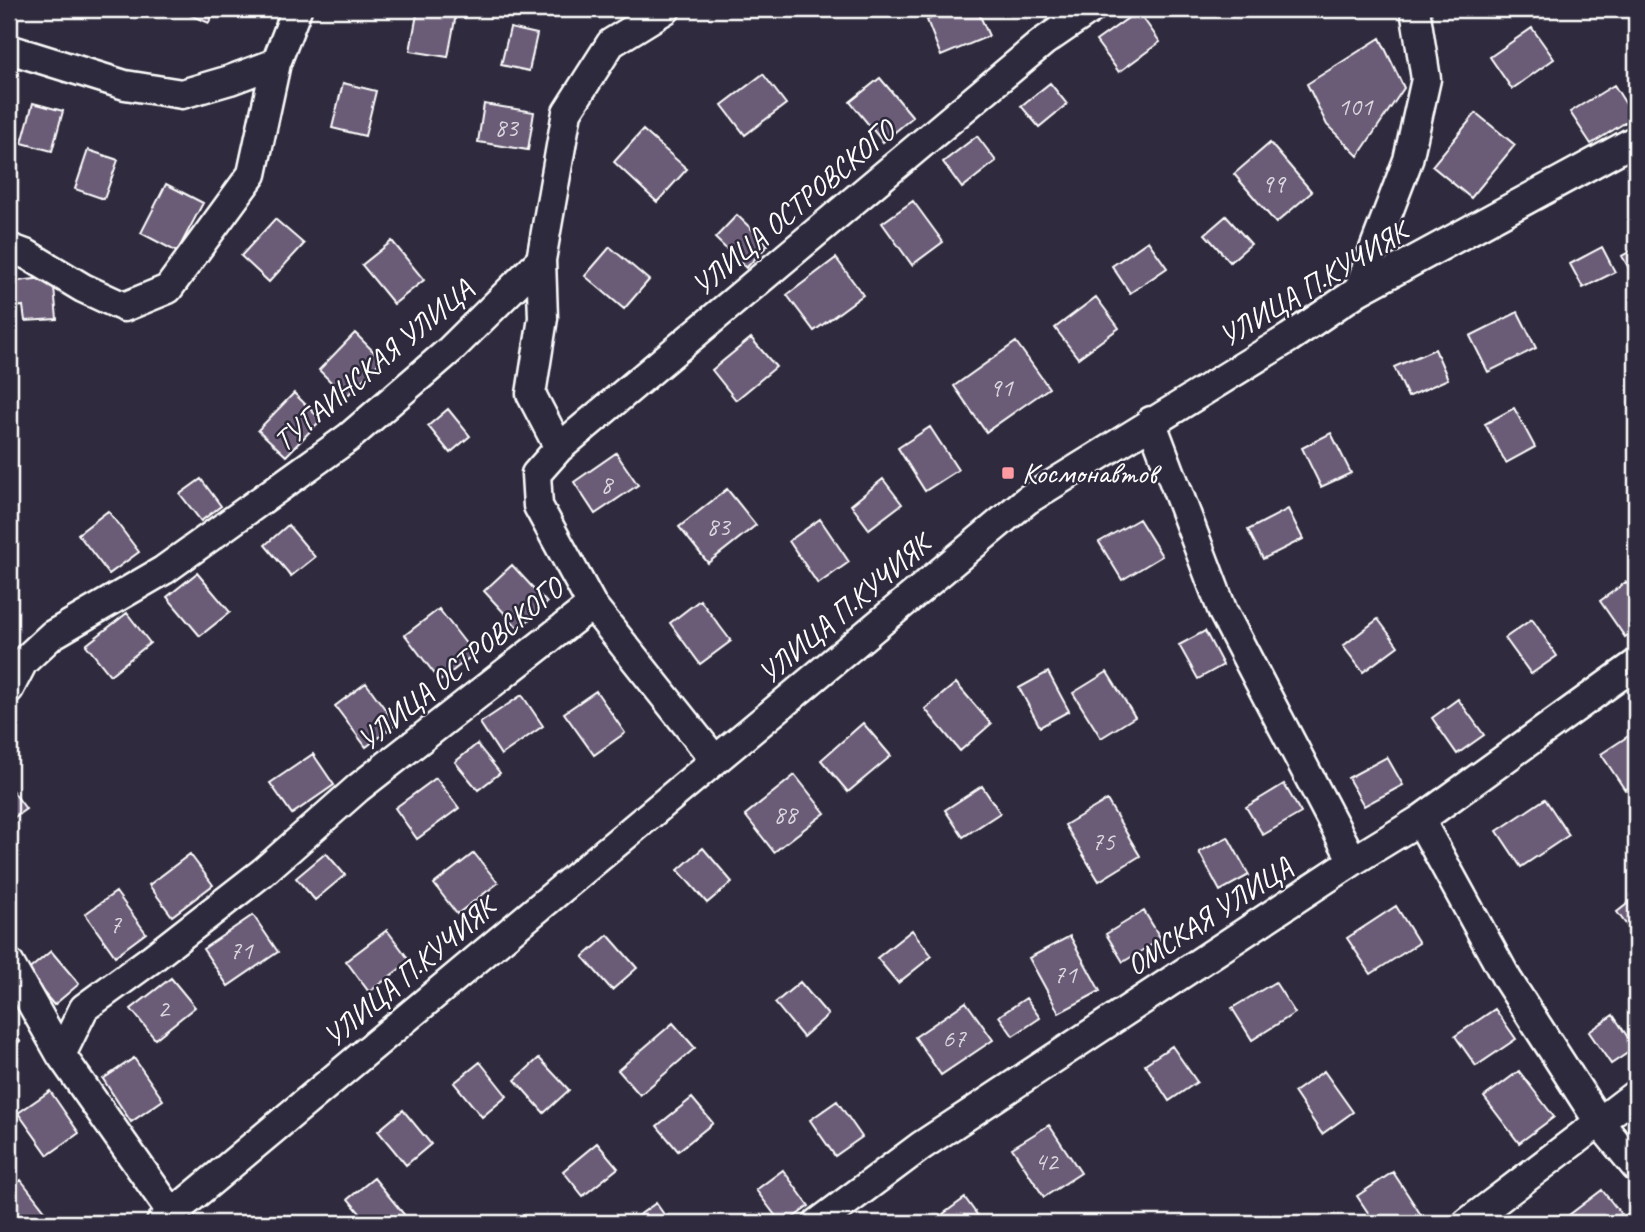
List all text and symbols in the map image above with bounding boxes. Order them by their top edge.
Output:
house number: 101 [1337,90,1374,123]
street label: УЛИЦА ОСТРОВСКОГО [684,110,905,304]
house number: 83 [494,111,520,144]
house number: 99 [1261,167,1287,200]
street label: УЛИЦА П.КУЧИЯК [1212,210,1419,355]
street label: ТУГАИНСКАЯ УЛИЦА [265,270,481,460]
house number: 91 [989,371,1014,404]
place label: Космонавтов [1022,454,1162,492]
marker: Космонавтов [1000,465,1016,481]
house number: 8 [600,468,614,501]
house number: 83 [706,510,732,543]
street label: УЛИЦА П.КУЧИЯК [750,523,942,692]
street label: УЛИЦА ОСТРОВСКОГО [349,567,573,759]
house number: 88 [773,798,799,831]
house number: 75 [1091,825,1116,858]
street label: ОМСКАЯ УЛИЦА [1119,848,1300,984]
street label: УЛИЦА П.КУЧИЯК [315,886,507,1055]
house number: 7 [109,908,122,941]
house number: 71 [229,934,254,967]
house number: 71 [1053,958,1078,991]
house number: 2 [157,992,171,1025]
house number: 67 [942,1022,967,1055]
house number: 42 [1034,1145,1060,1178]

